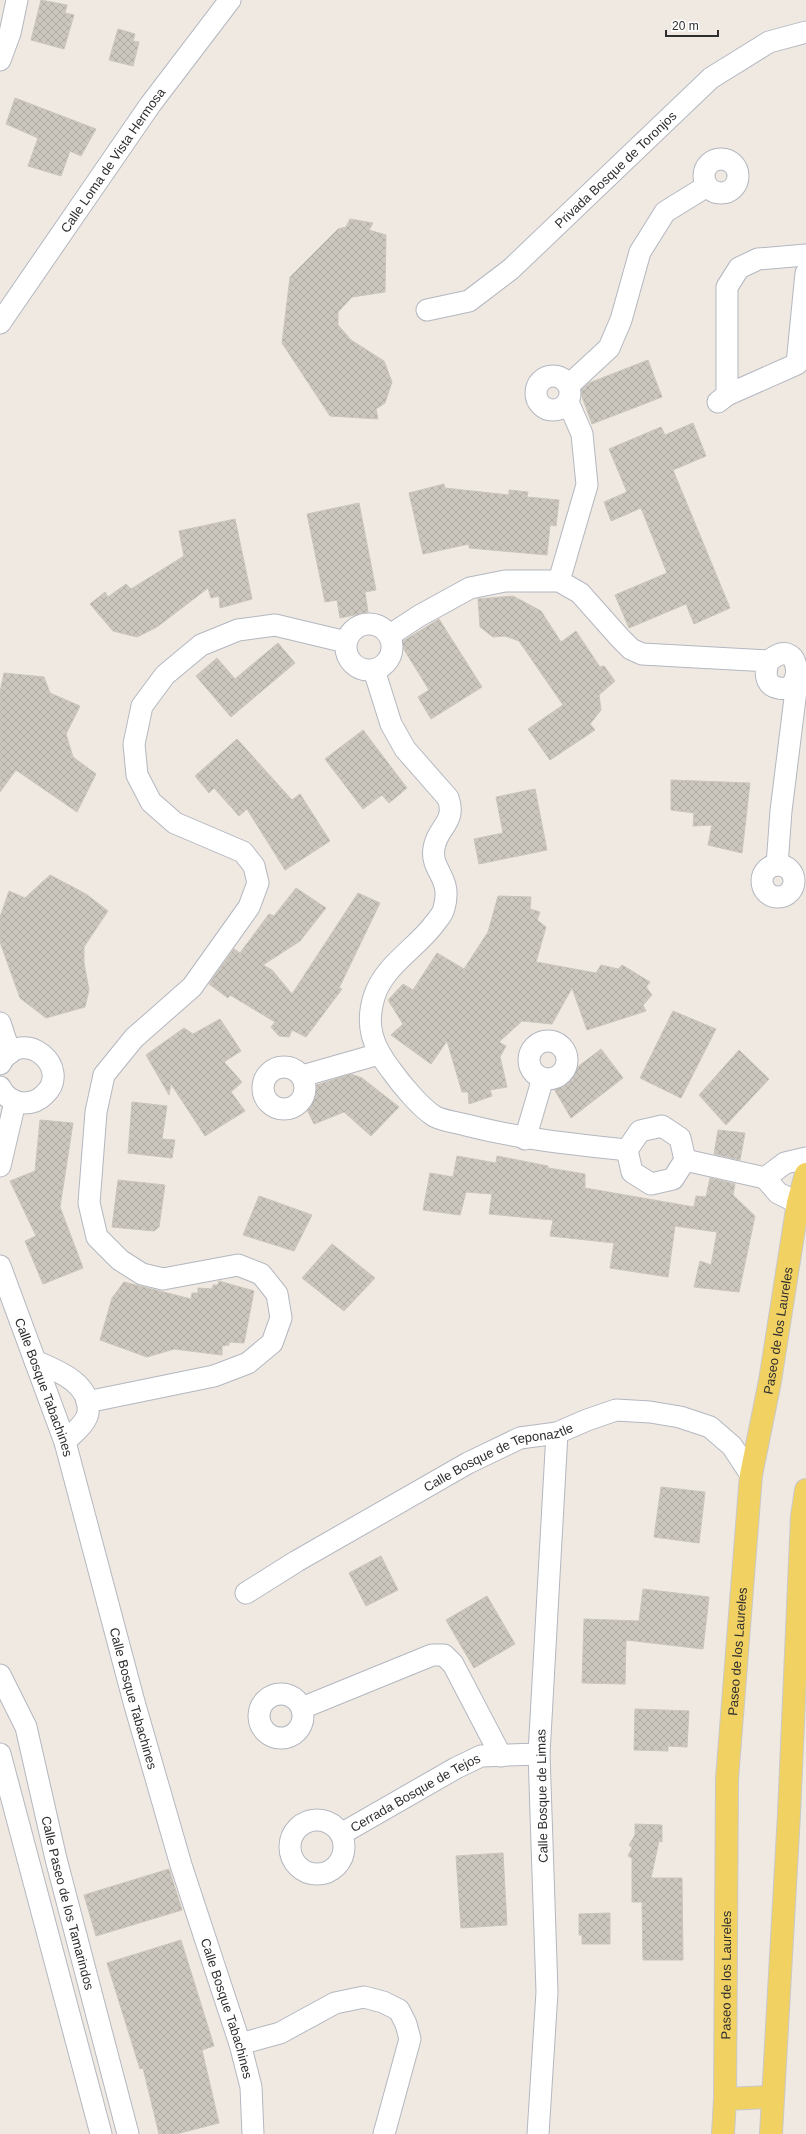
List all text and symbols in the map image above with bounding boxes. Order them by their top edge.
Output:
scale bar [666,12,718,38]
text: 20 m [672,19,699,33]
street label: Calle Loma de Vista Hermosa [57,84,168,235]
street label: Privada Bosque de Toronjos [551,107,680,231]
street label: Paseo de los Laureles [760,1265,795,1396]
street label: Calle Bosque Tabachines [12,1316,76,1459]
street label: Calle Bosque de Teponaztle [421,1420,575,1494]
street label: Paseo de los Laureles [725,1586,750,1716]
street label: Calle Bosque Tabachines [107,1626,161,1771]
street label: Calle Bosque de Limas [533,1729,551,1863]
street label: Cerrada Bosque de Tejos [347,1750,483,1835]
street label: Calle Paseo de los Tamarindos [39,1814,98,1992]
street label: Paseo de los Laureles [718,1910,734,2039]
street label: Calle Bosque Tabachines [198,1936,256,2081]

